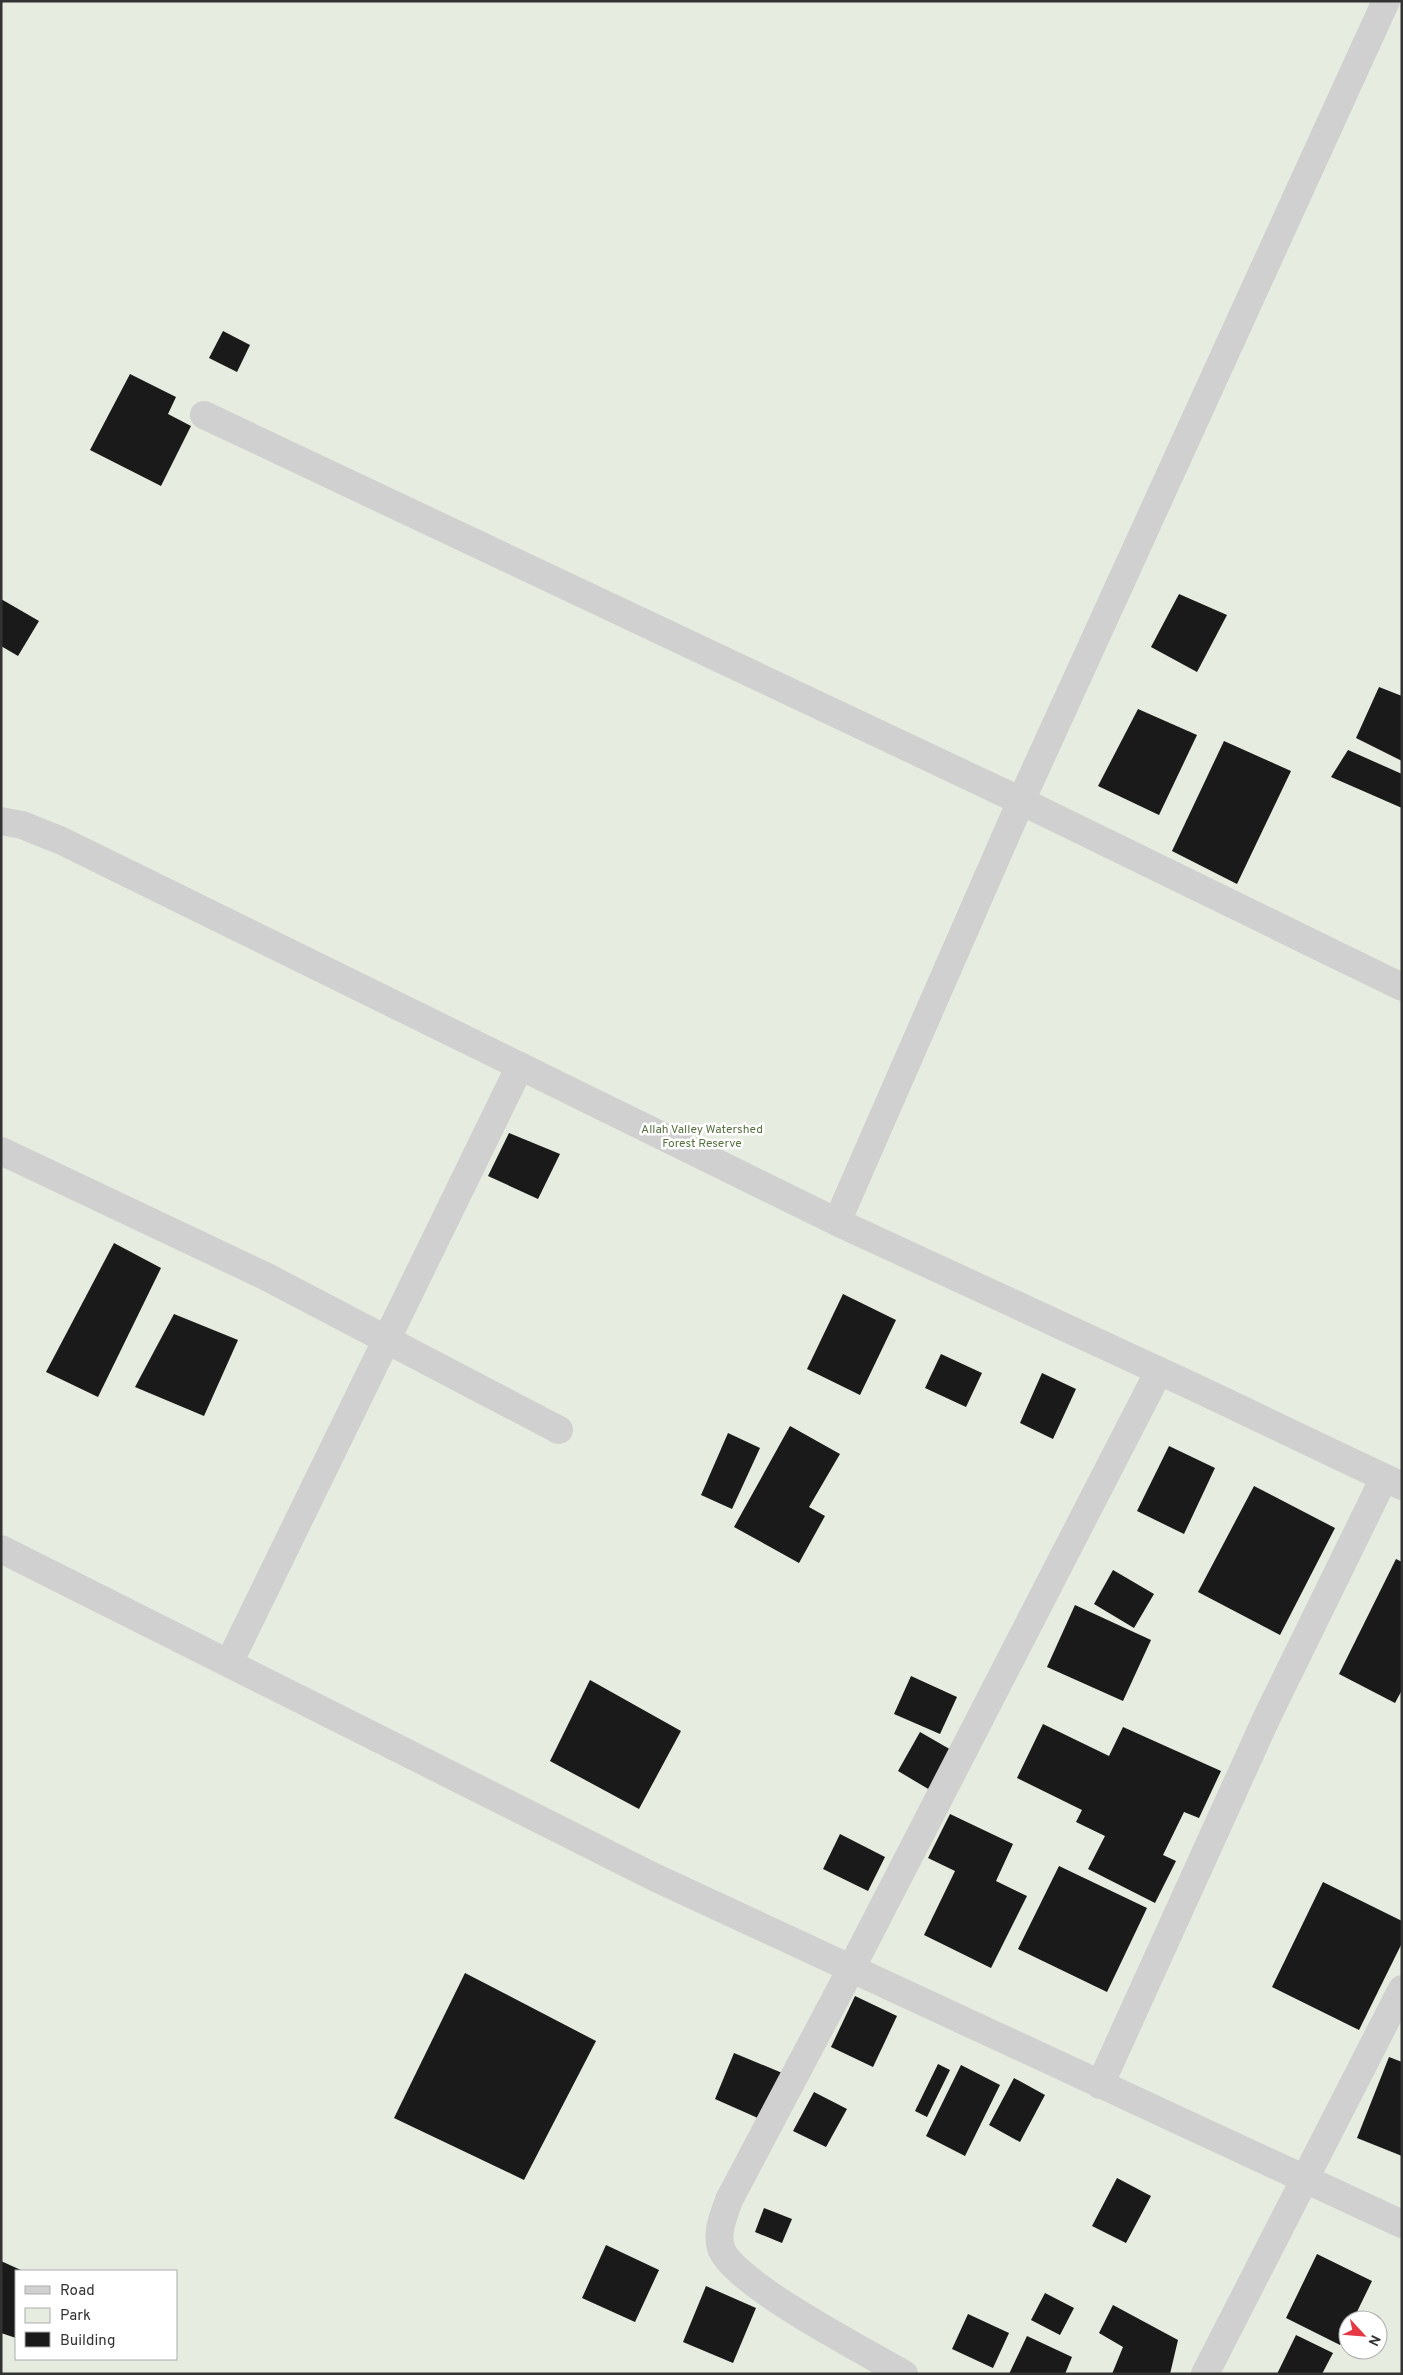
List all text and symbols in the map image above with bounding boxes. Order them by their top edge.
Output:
park label: Allah Valley Watershed Forest Reserve [641,1122,763,1152]
legend [15,2270,178,2360]
text: Road [60,2282,95,2301]
text: Park [60,2307,91,2326]
north arrow [1338,2310,1388,2360]
text: Building [60,2332,115,2351]
text: N [1363,2332,1383,2348]

